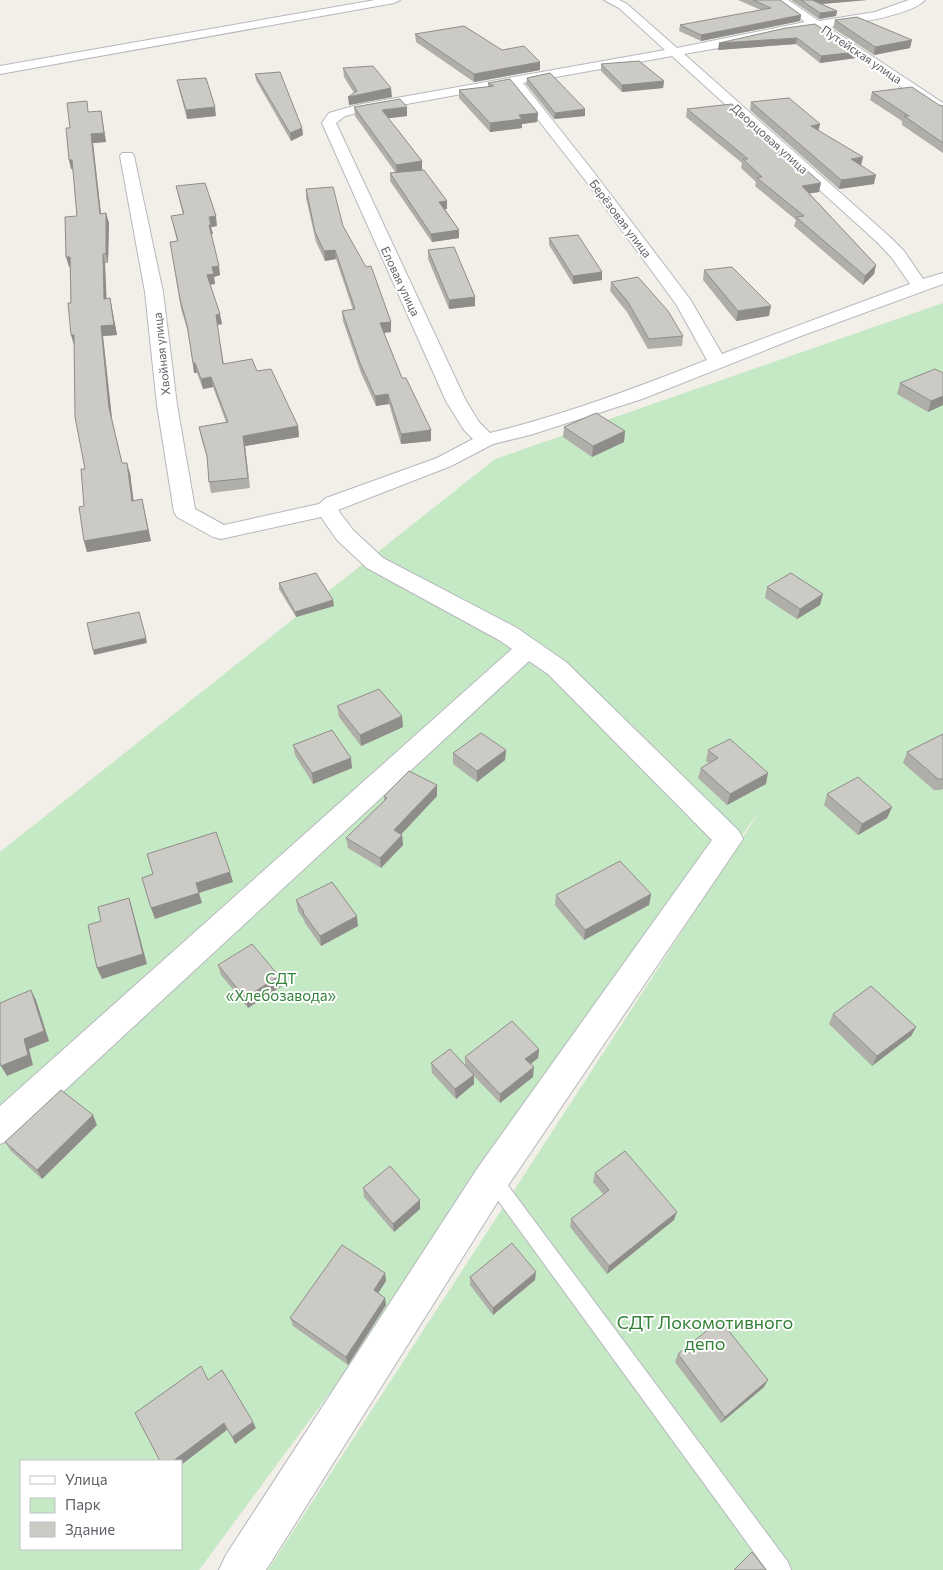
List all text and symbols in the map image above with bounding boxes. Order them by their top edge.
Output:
street label: Путейская улица [819,22,905,86]
street label: Дворцовая улица [729,100,811,176]
street label: Берёзовая улица [587,176,655,260]
street label: Еловая улица [379,244,423,318]
street label: Хвойная улица [150,312,172,396]
park label: СДТ «Хлебозавода» [226,969,337,1004]
park label: СДТ Локомотивного депо [617,1311,793,1354]
legend [20,1460,182,1550]
text: Улица [65,1470,107,1488]
text: Парк [65,1495,101,1513]
text: Здание [65,1520,115,1538]

